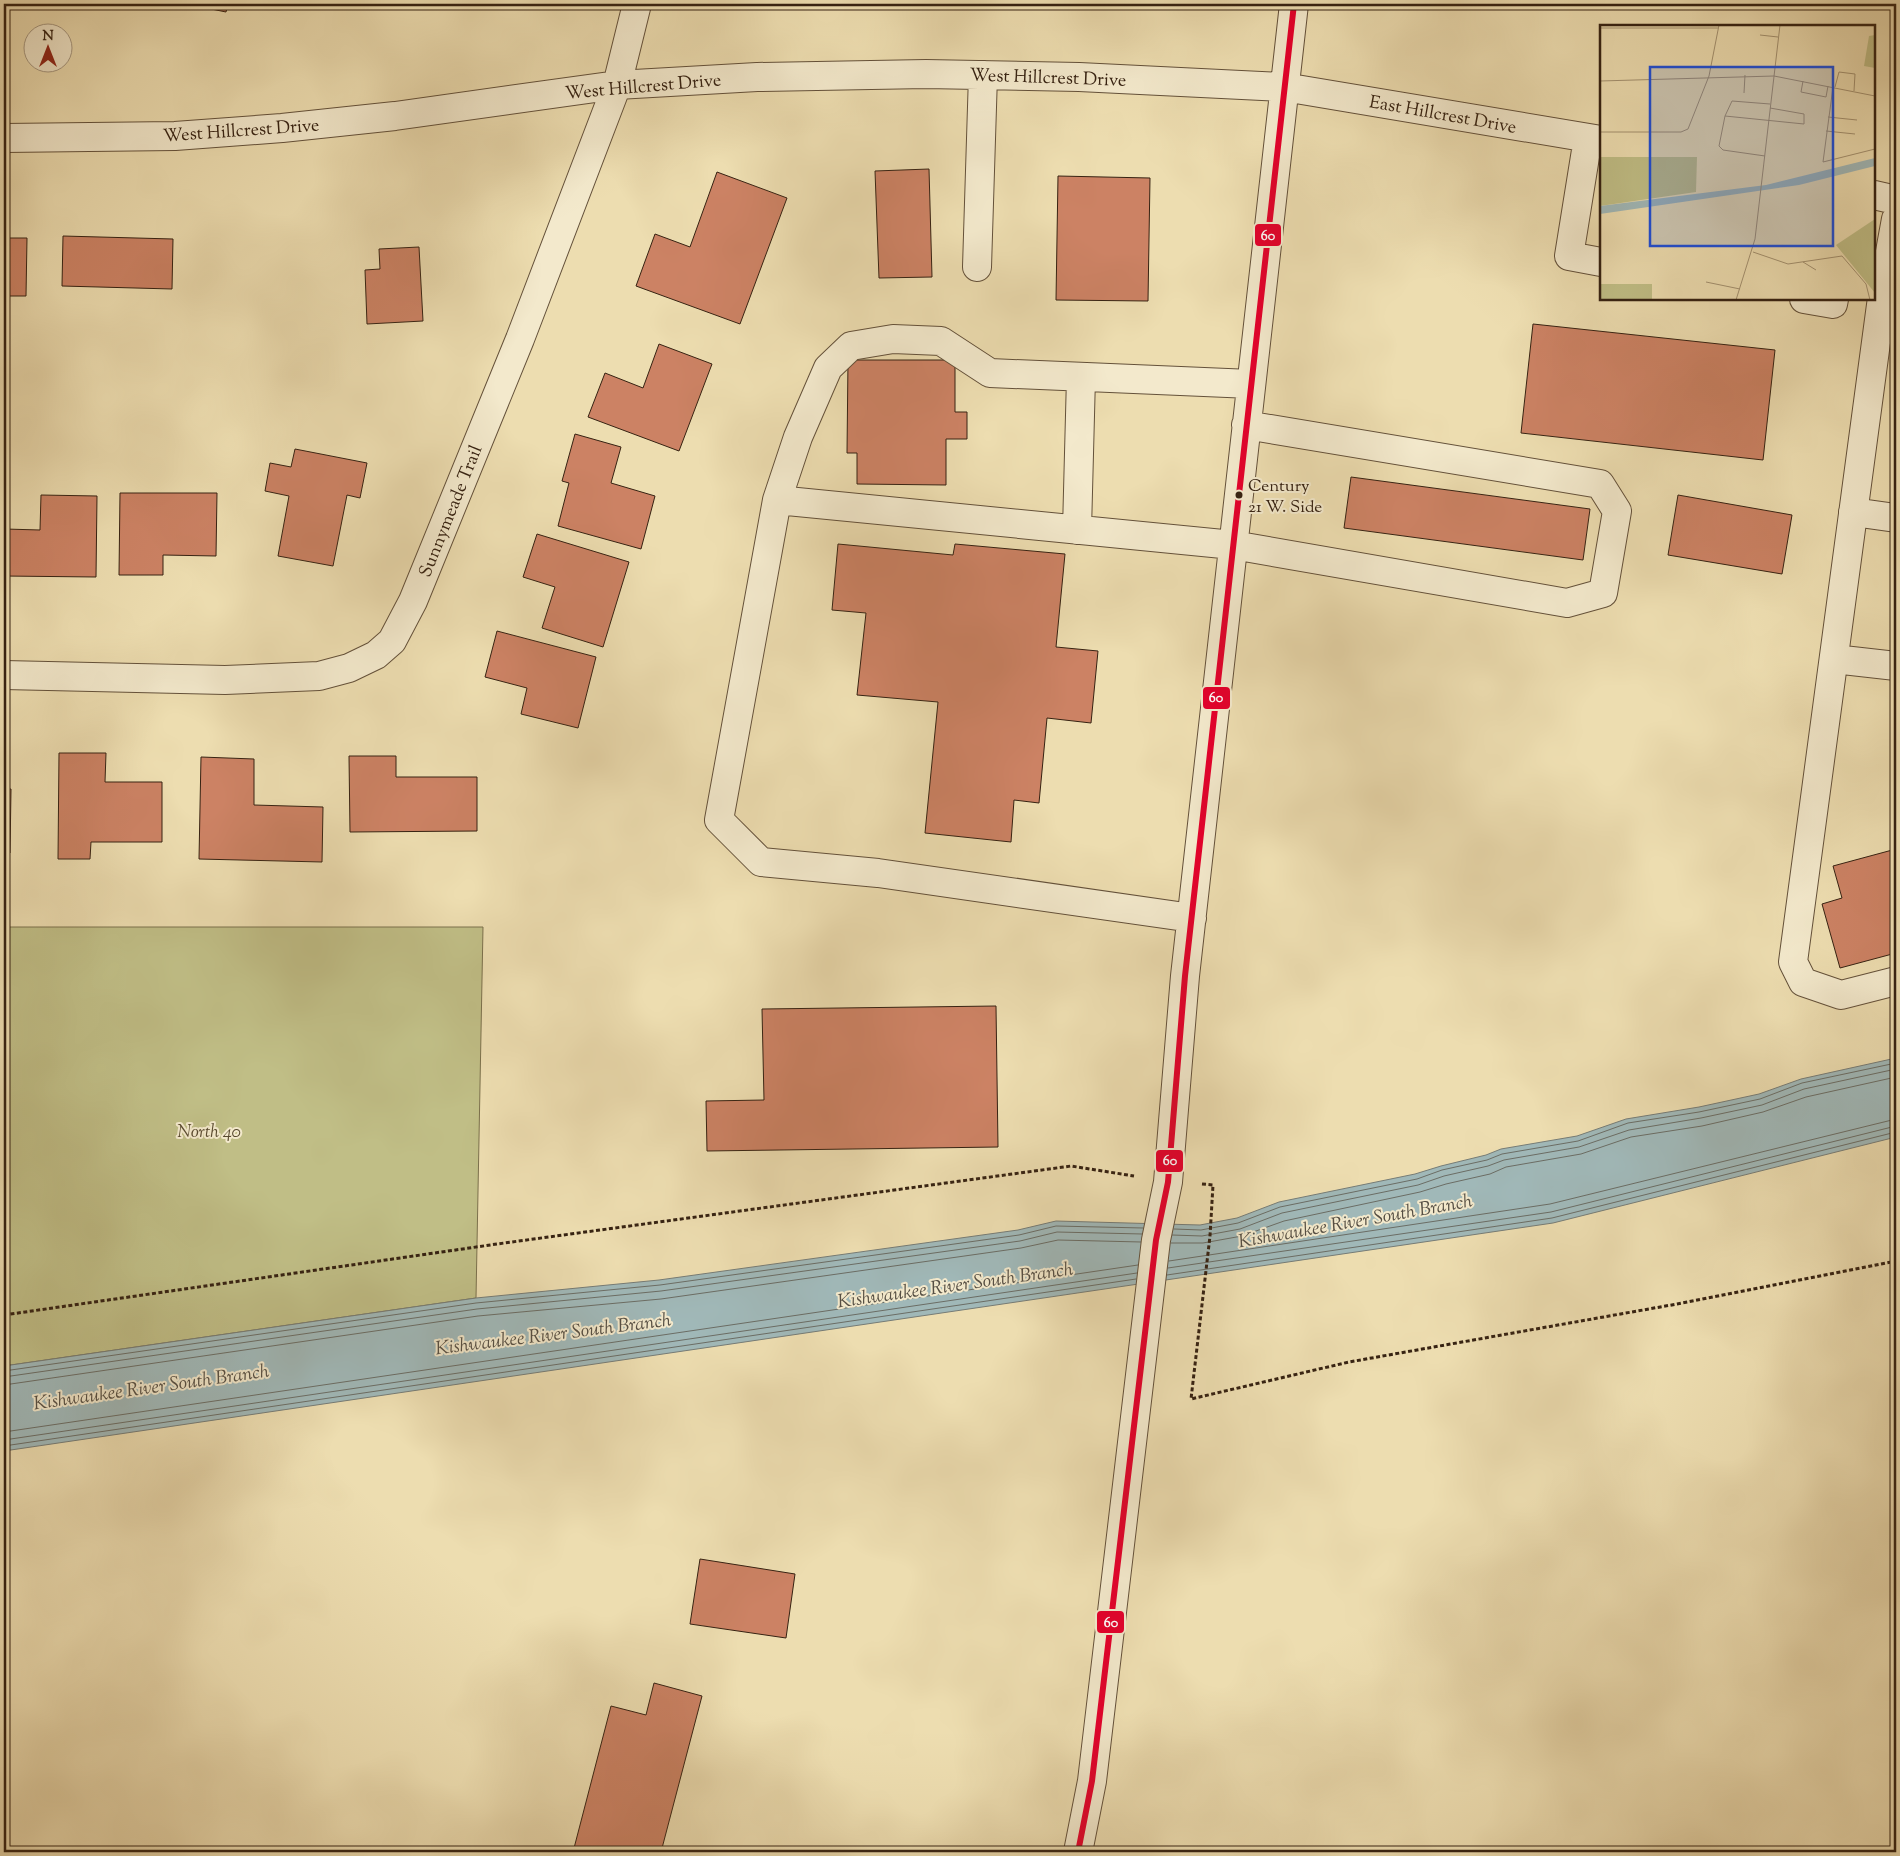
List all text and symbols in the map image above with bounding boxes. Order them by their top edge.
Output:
north arrow [22,22,72,72]
inset map [1600,25,1875,300]
text: N [42,27,54,47]
street label: West Hillcrest Drive [969,63,1127,95]
street label: West Hillcrest Drive [564,68,722,108]
street label: East Hillcrest Drive [1367,90,1518,142]
street label: West Hillcrest Drive [162,114,320,150]
line badge: 60 [1254,223,1282,247]
text: 60 [1261,227,1276,247]
street label: Sunnymeade Trail [413,442,490,582]
place label: Century 21 W. Side [1248,475,1322,520]
marker: Century 21 W. Side [1234,490,1244,500]
line badge: 60 [1202,686,1231,710]
text: 60 [1209,689,1224,709]
park label: North 40 [177,1120,241,1146]
line badge: 60 [1155,1149,1184,1173]
text: 60 [1163,1152,1178,1172]
water label: Kishwaukee River South Branch [1236,1188,1476,1256]
water label: Kishwaukee River South Branch [836,1256,1076,1316]
water label: Kishwaukee River South Branch [434,1308,674,1363]
water label: Kishwaukee River South Branch [32,1358,272,1418]
line badge: 60 [1096,1610,1125,1634]
text: 60 [1104,1614,1119,1634]

